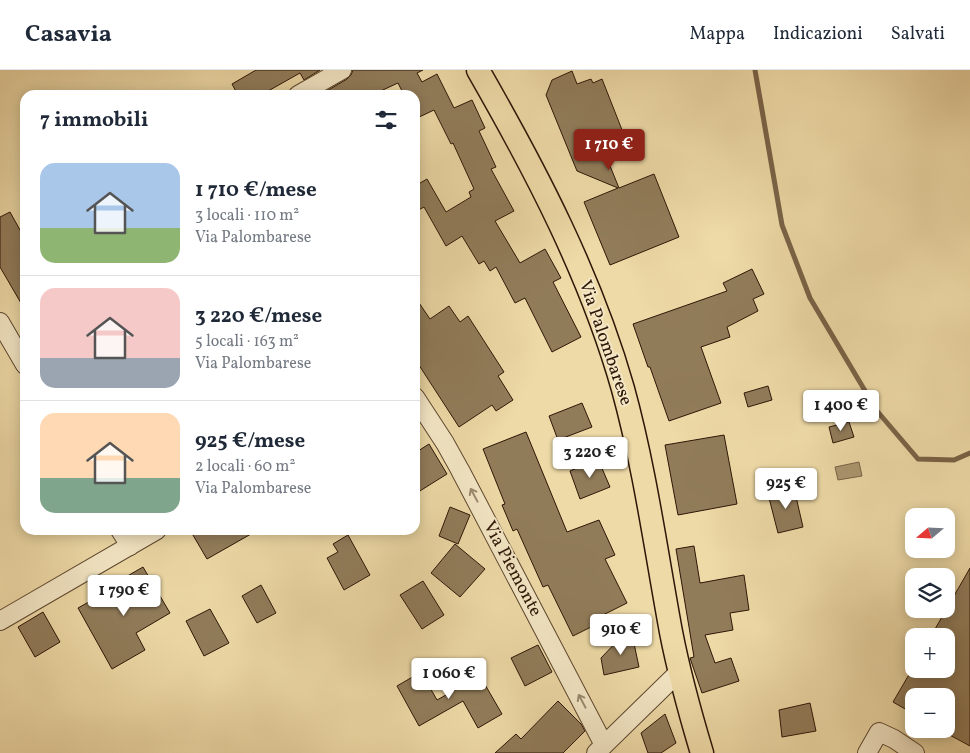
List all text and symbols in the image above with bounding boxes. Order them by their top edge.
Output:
text: Casavia [25,18,112,52]
text: Mappa [690,22,745,47]
text: Indicazioni [773,22,863,47]
text: Salvati [891,22,945,47]
text: 7 immobili [40,106,148,135]
icon: filters [372,106,400,134]
pin: 1 710 € [563,128,655,171]
text: 1 710 € [585,134,633,156]
text: 1 710 €/mese [195,176,317,205]
icon: home [80,183,140,243]
text: 3 locali · 110 m² [195,205,299,227]
text: Via Palombarese [195,227,311,249]
street label: Via Palombarese [572,277,638,409]
text: 3 220 €/mese [195,302,322,331]
icon: home [80,308,140,368]
text: 5 locali · 163 m² [195,331,299,353]
text: Via Palombarese [195,353,311,375]
pin: 1 400 € [795,390,887,432]
text: 1 400 € [814,395,868,417]
text: 925 €/mese [195,427,305,456]
icon: home [80,433,140,493]
pin: 3 220 € [544,436,636,479]
text: 3 220 € [564,442,616,464]
text: 2 locali · 60 m² [195,456,295,478]
pin: 925 € [751,468,821,510]
text: 925 € [766,473,806,495]
text: Via Palombarese [195,478,311,500]
one-way arrow [469,488,479,503]
north arrow [905,508,955,558]
map controls [905,508,955,738]
street label: Via Piemonte [476,517,548,621]
button: layers [905,568,955,618]
pin: 1 790 € [78,574,170,617]
text: 1 790 € [99,580,149,602]
pin: 910 € [586,614,656,656]
text: 910 € [601,619,641,641]
button: + [905,628,955,678]
pin: 1 060 € [403,658,495,700]
text: 1 060 € [422,663,476,685]
button: − [905,688,955,738]
one-way arrow [577,694,587,709]

